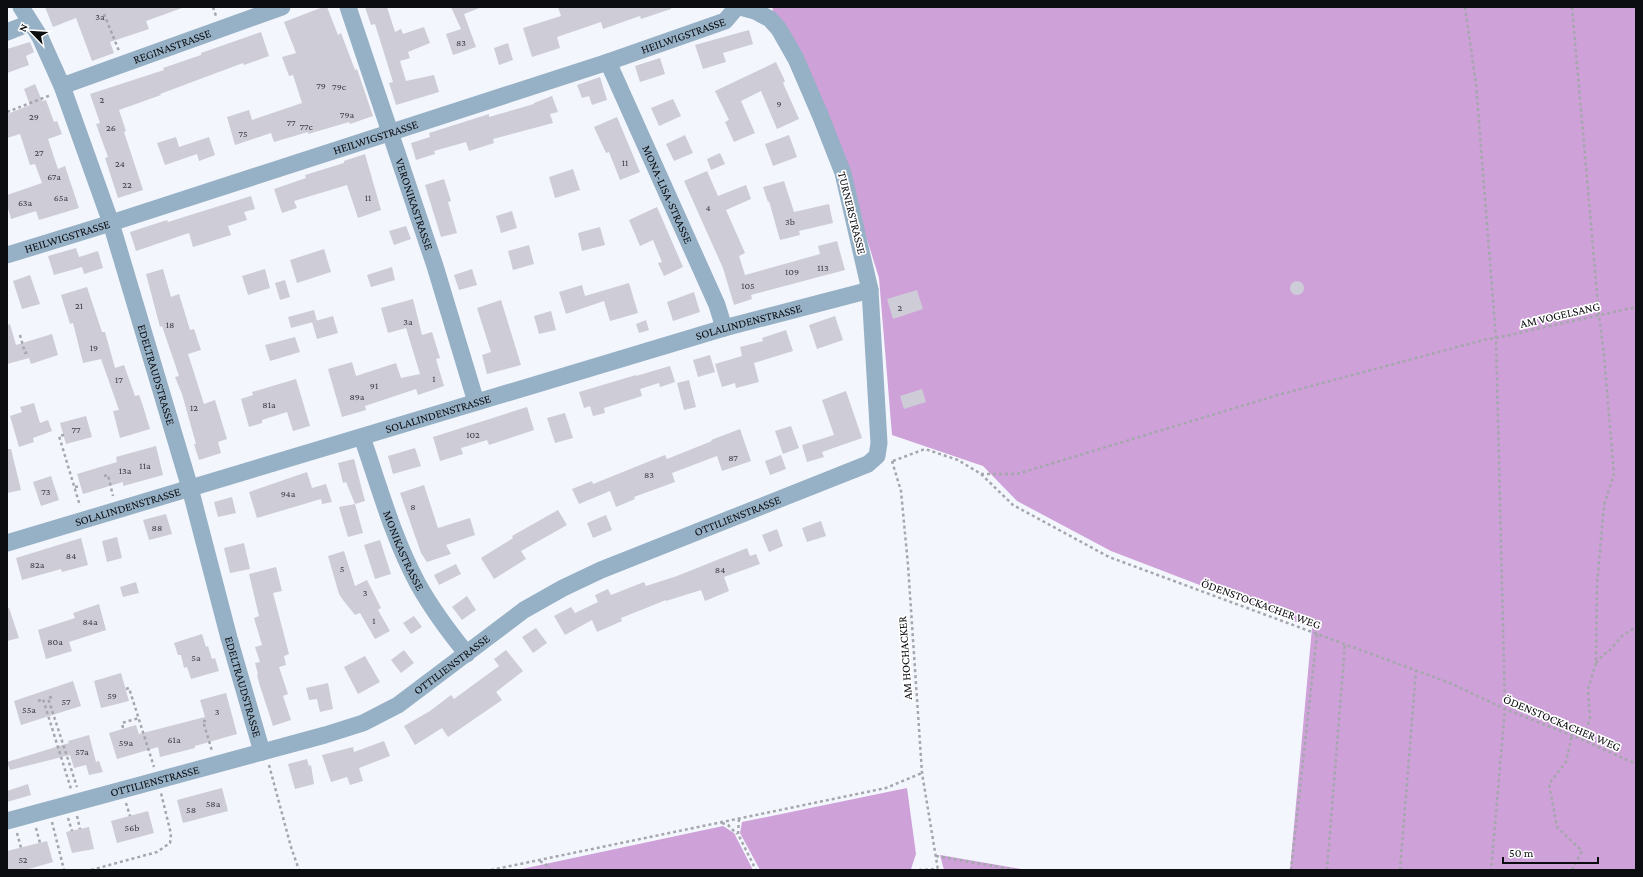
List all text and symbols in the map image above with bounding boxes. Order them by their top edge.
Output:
house number: 3a [95,11,105,22]
north arrow [12,12,52,52]
street label: HEILWIGSTRASSE [639,14,728,57]
text: N [16,21,30,34]
street label: REGINASTRASSE [131,26,213,67]
house number: 83 [456,37,466,48]
house number: 79 [316,80,326,91]
house number: 79c [332,81,347,92]
house number: 2 [100,94,105,105]
house number: 9 [776,98,782,109]
house number: 79a [340,109,355,120]
house number: 29 [29,111,39,122]
house number: 77 [286,117,296,128]
street label: HEILWIGSTRASSE [331,117,420,158]
house number: 77c [299,121,313,132]
house number: 26 [106,122,116,133]
house number: 75 [238,128,248,139]
street label: MONA-LISA-STRASSE [639,143,696,246]
house number: 27 [34,147,44,158]
street label: VERONIKASTRASSE [392,157,436,252]
house number: 11 [622,157,628,168]
house number: 24 [115,158,125,169]
street label: TURNERSTRASSE [835,170,869,256]
house number: 67a [47,171,61,182]
house number: 22 [122,179,132,190]
house number: 65a [54,192,69,203]
house number: 11 [365,192,371,203]
house number: 63a [18,197,32,208]
house number: 4 [705,202,711,213]
house number: 3b [785,216,795,227]
street label: HEILWIGSTRASSE [23,217,112,256]
house number: 113 [817,262,829,273]
house number: 109 [785,266,799,277]
house number: 105 [741,280,755,291]
street label: AM VOGELSANG [1519,299,1602,331]
house number: 21 [75,300,83,311]
street label: SOLALINDENSTRASSE [694,301,804,343]
house number: 2 [898,302,903,313]
house number: 3a [403,316,413,327]
house number: 18 [166,319,174,330]
street label: EDELTRAUDSTRASSE [135,323,178,427]
house number: 19 [90,342,98,353]
house number: 1 [432,373,436,384]
house number: 17 [115,374,123,385]
house number: 91 [370,380,378,391]
house number: 89a [350,391,365,402]
street label: SOLALINDENSTRASSE [384,391,493,436]
house number: 81a [262,399,276,410]
house number: 12 [190,402,198,413]
house number: 77 [71,424,81,435]
house number: 102 [466,429,480,440]
house number: 87 [728,452,738,463]
house number: 11a [139,460,151,471]
house number: 13a [119,465,132,476]
house number: 83 [644,469,654,480]
street label: SOLALINDENSTRASSE [73,484,183,529]
house number: 73 [41,486,51,497]
house number: 94a [281,488,296,499]
street label: OTTILIENSTRASSE [692,492,783,539]
house number: 8 [410,501,416,512]
street label: MONIKASTRASSE [380,509,428,594]
house number: 88 [152,522,162,533]
house number: 84 [66,550,76,561]
house number: 82a [30,559,45,570]
house number: 5 [340,563,345,574]
house number: 84 [715,564,725,575]
street label: ÖDENSTOCKACHER WEG [1199,576,1323,632]
house number: 3 [363,587,368,598]
house number: 1 [372,615,376,626]
street label: AM HOCHACKER [895,615,915,700]
house number: 84a [82,616,98,627]
street label: OTTILIENSTRASSE [411,631,493,698]
street label: EDELTRAUDSTRASSE [222,635,265,739]
house number: 80a [47,636,63,647]
house number: 5a [191,652,201,663]
house number: 59 [107,690,117,701]
street label: ÖDENSTOCKACHER WEG [1501,692,1623,754]
house number: 57 [61,696,71,707]
house number: 55a [22,704,36,715]
house number: 3 [215,706,220,717]
house number: 61a [167,734,181,745]
house number: 59a [119,737,134,748]
house number: 57a [75,746,89,757]
street label: OTTILIENSTRASSE [109,762,201,800]
house number: 58a [206,798,221,809]
house number: 58 [186,804,196,815]
house number: 56b [125,822,139,833]
scale bar [1503,839,1598,865]
text: 50 m [1509,846,1534,860]
house number: 52 [18,854,28,865]

